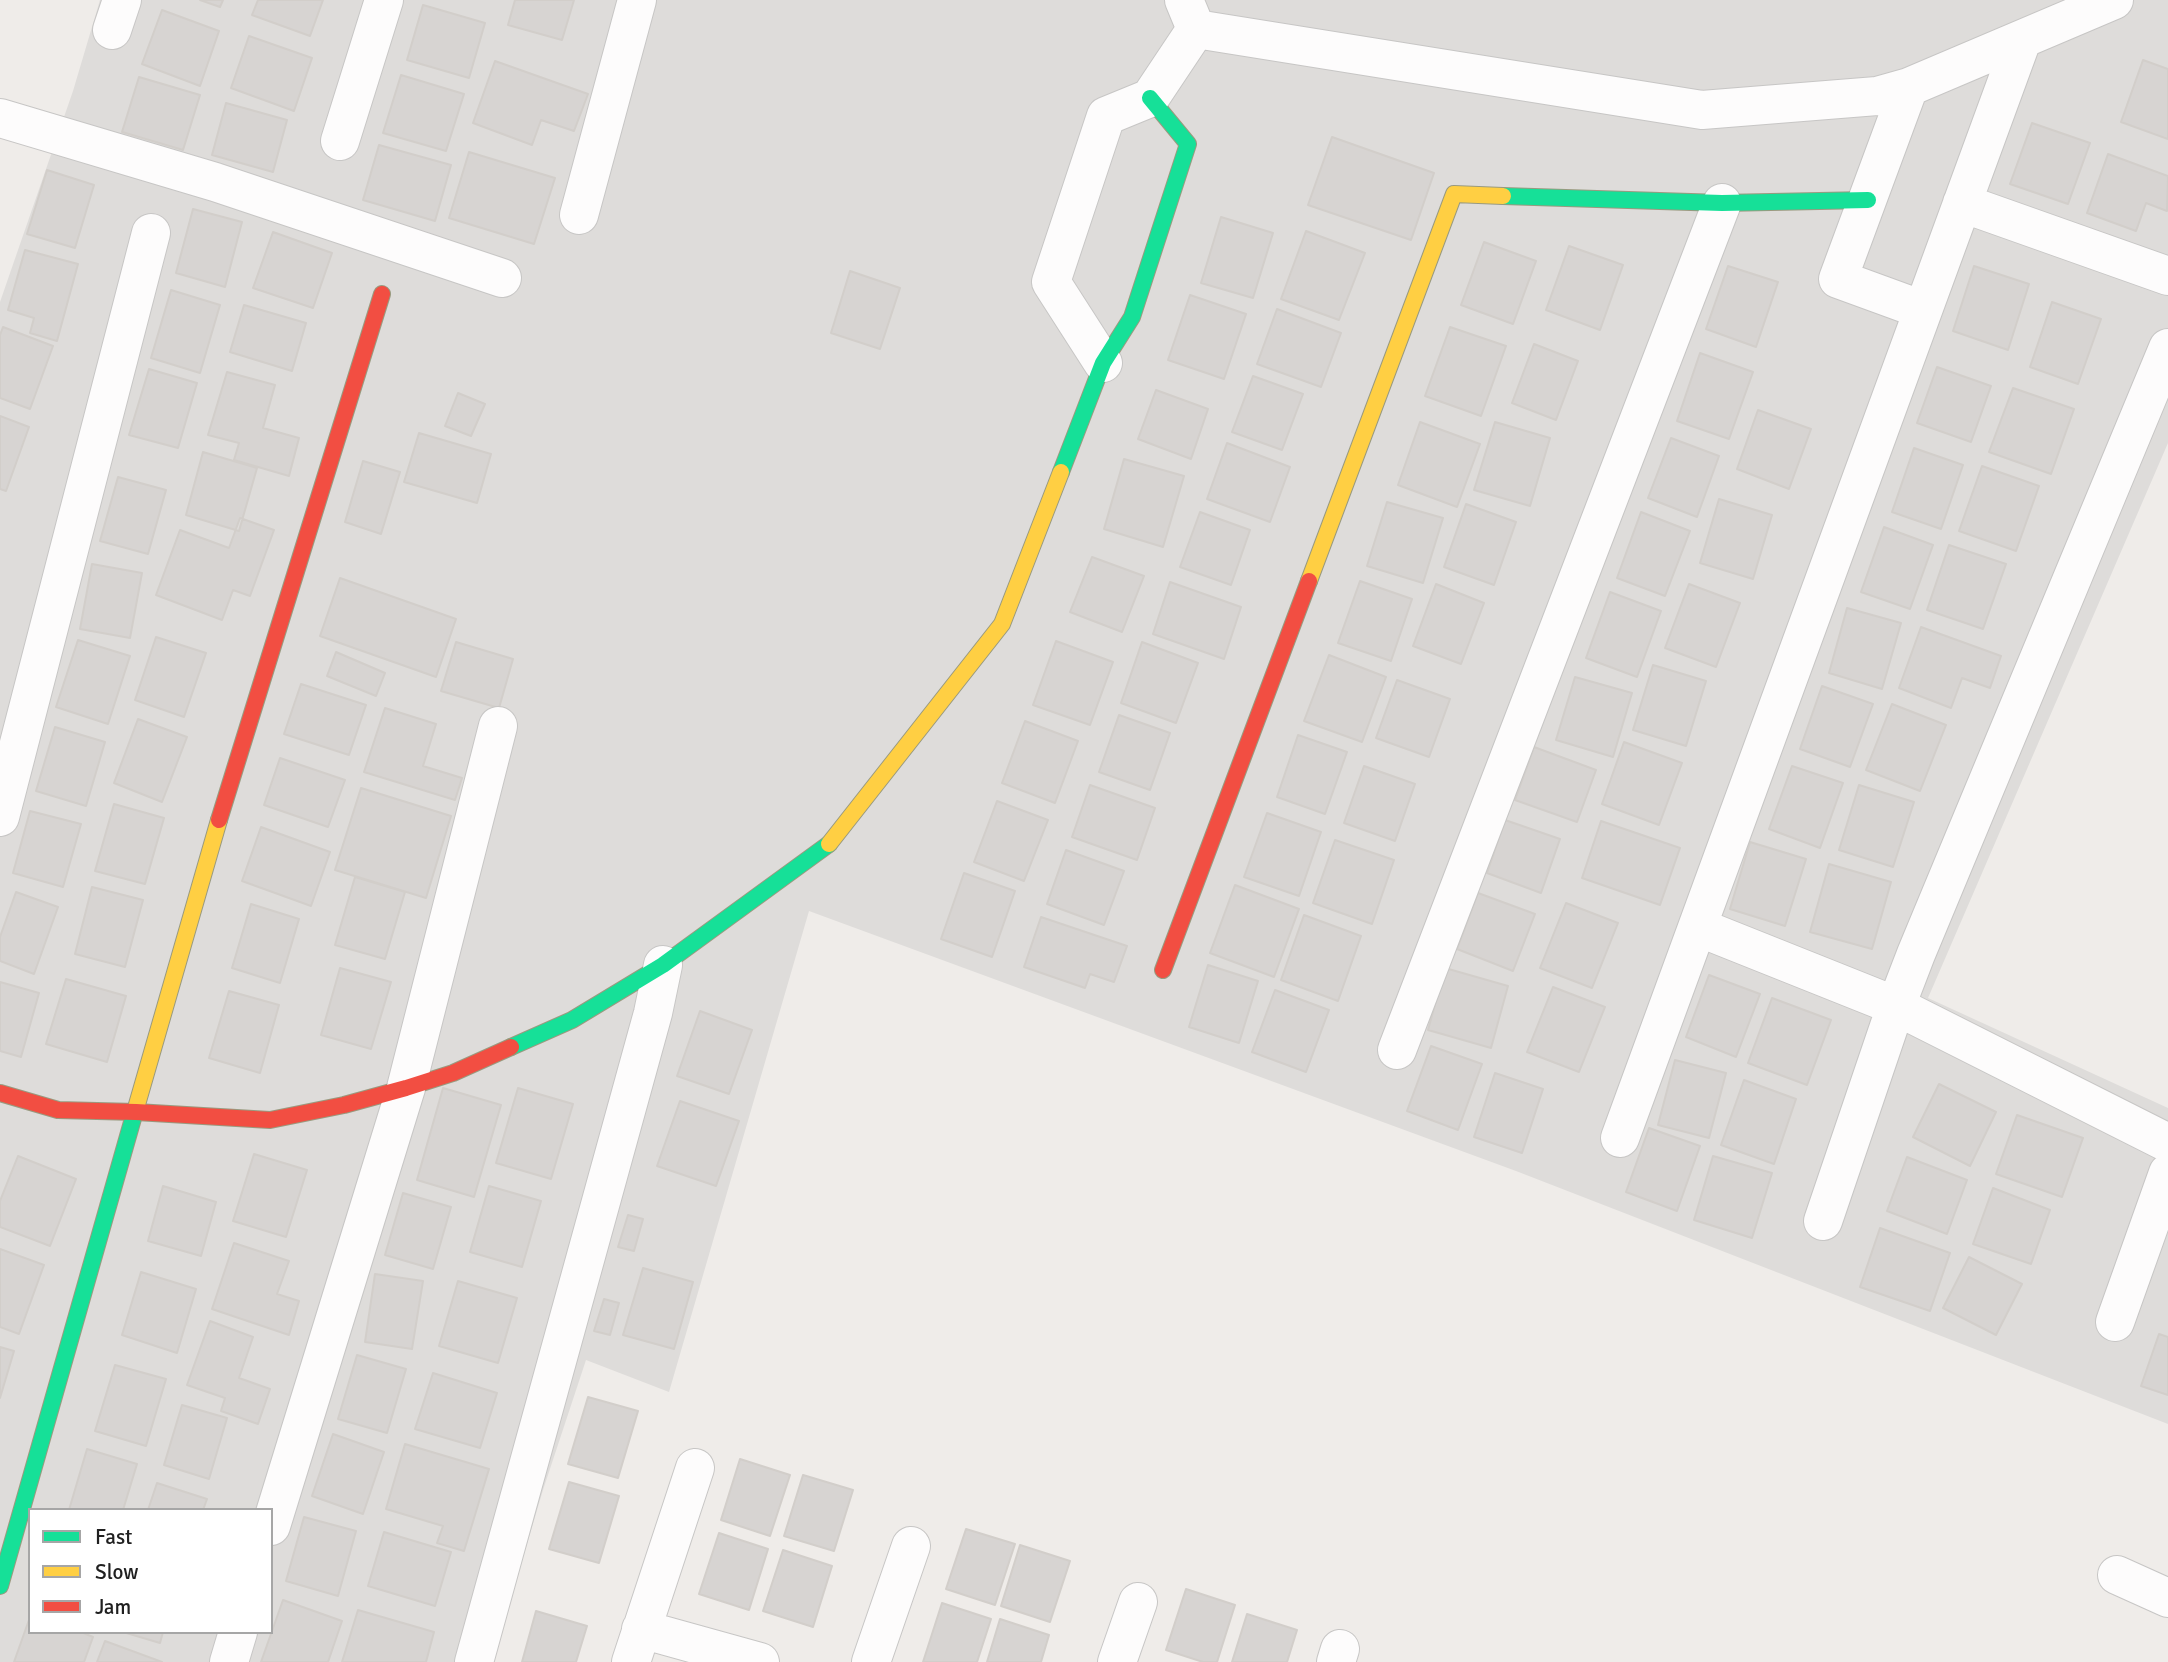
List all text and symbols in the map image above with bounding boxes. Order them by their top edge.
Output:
legend [28,1508,273,1634]
text: Fast [95,1524,132,1550]
text: Slow [95,1559,139,1585]
text: Jam [95,1594,131,1620]

